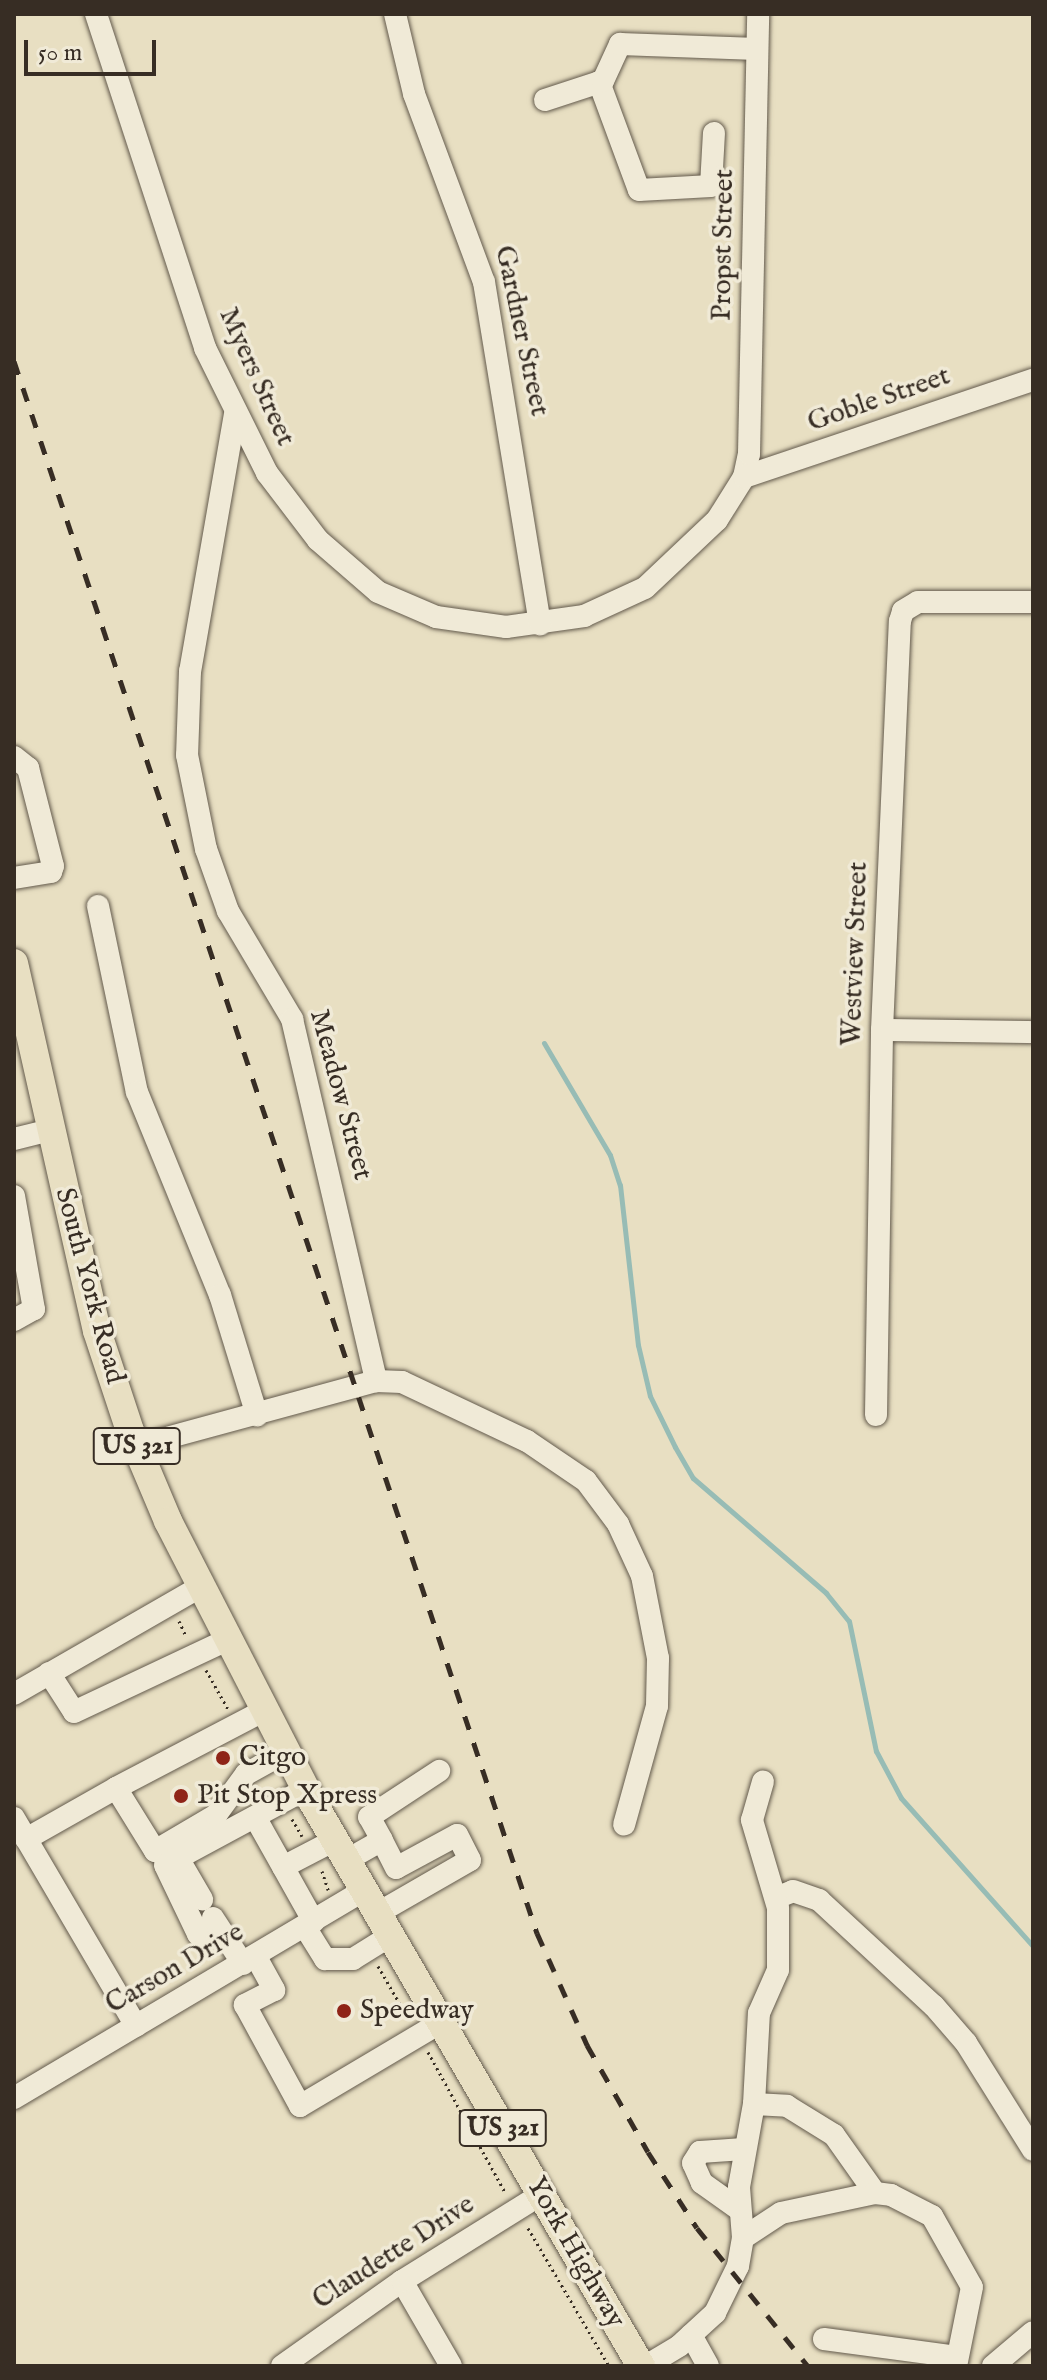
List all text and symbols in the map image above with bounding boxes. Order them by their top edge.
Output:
scale bar [28,24,160,74]
text: 50 m [38,38,82,69]
street label: Propst Street [706,169,742,321]
street label: Gardner Street [487,243,555,419]
street label: Myers Street [211,303,301,451]
street label: Goble Street [803,360,955,440]
street label: Westview Street [836,861,876,1047]
street label: Meadow Street [301,1006,379,1184]
street label: South York Road [47,1184,131,1388]
road number: US 321 [91,1424,183,1468]
place label: Citgo [239,1741,306,1775]
marker: Citgo [214,1749,232,1767]
place label: Pit Stop Xpress [197,1779,377,1813]
marker: Pit Stop Xpress [172,1787,190,1805]
street label: Carson Drive [100,1916,250,2022]
place label: Speedway [360,1994,474,2028]
marker: Speedway [335,2002,353,2020]
road number: US 321 [457,2106,549,2150]
street label: York Highway [518,2172,632,2334]
street label: Claudette Drive [307,2188,481,2318]

